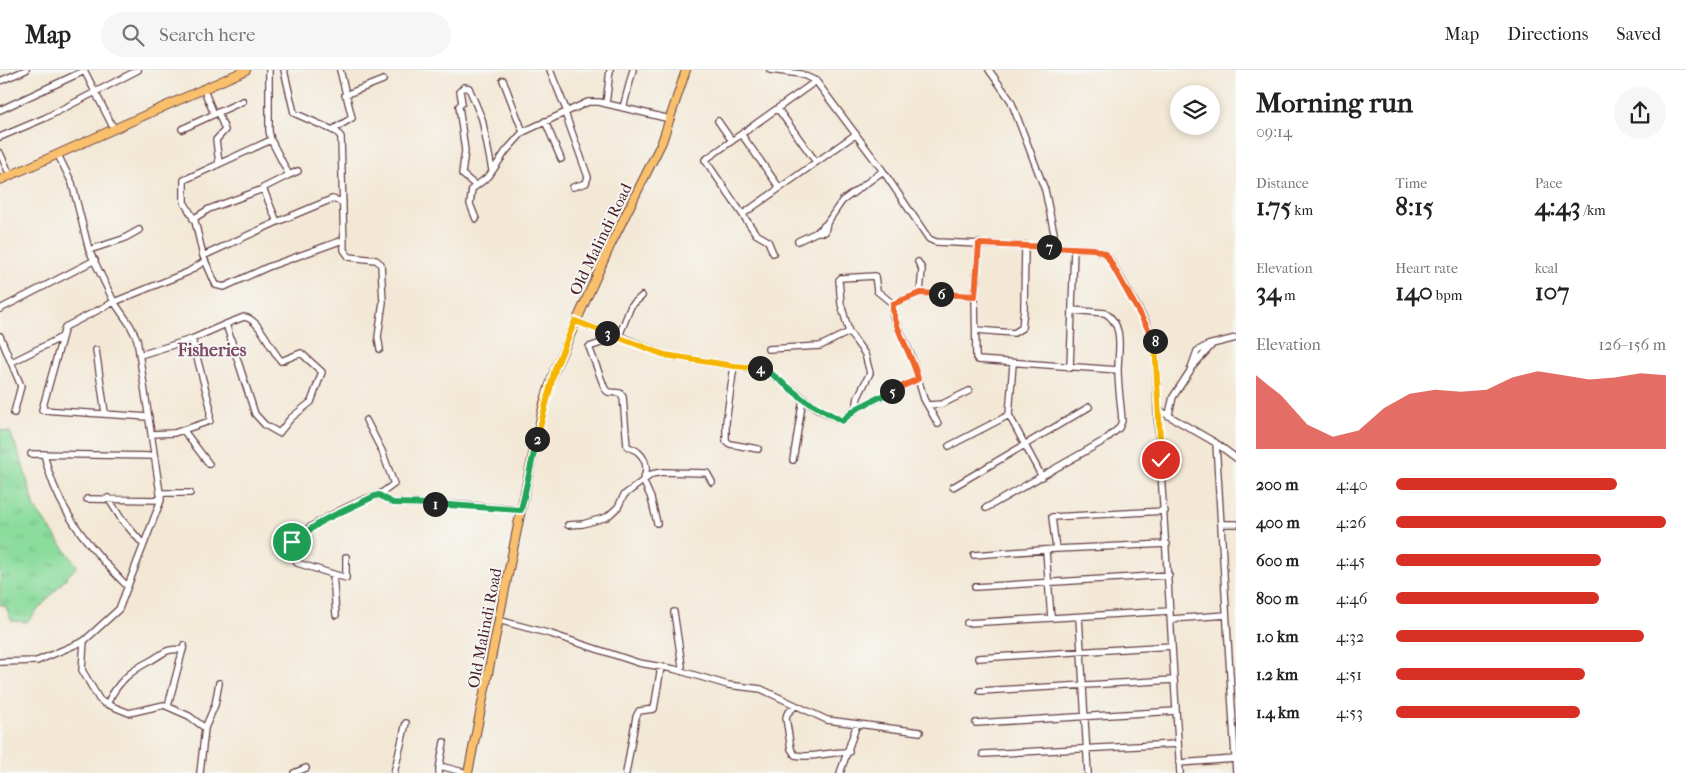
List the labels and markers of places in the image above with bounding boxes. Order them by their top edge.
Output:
pin: 7 [1036,234,1062,260]
pin: 6 [928,282,954,306]
pin: 3 [594,320,620,346]
pin: 8 [1142,328,1168,354]
pin: 4 [748,356,772,380]
pin: 5 [880,378,904,404]
pin: 2 [524,426,550,452]
pin [1140,439,1182,481]
pin: 1 [422,492,448,516]
pin [271,521,313,563]

